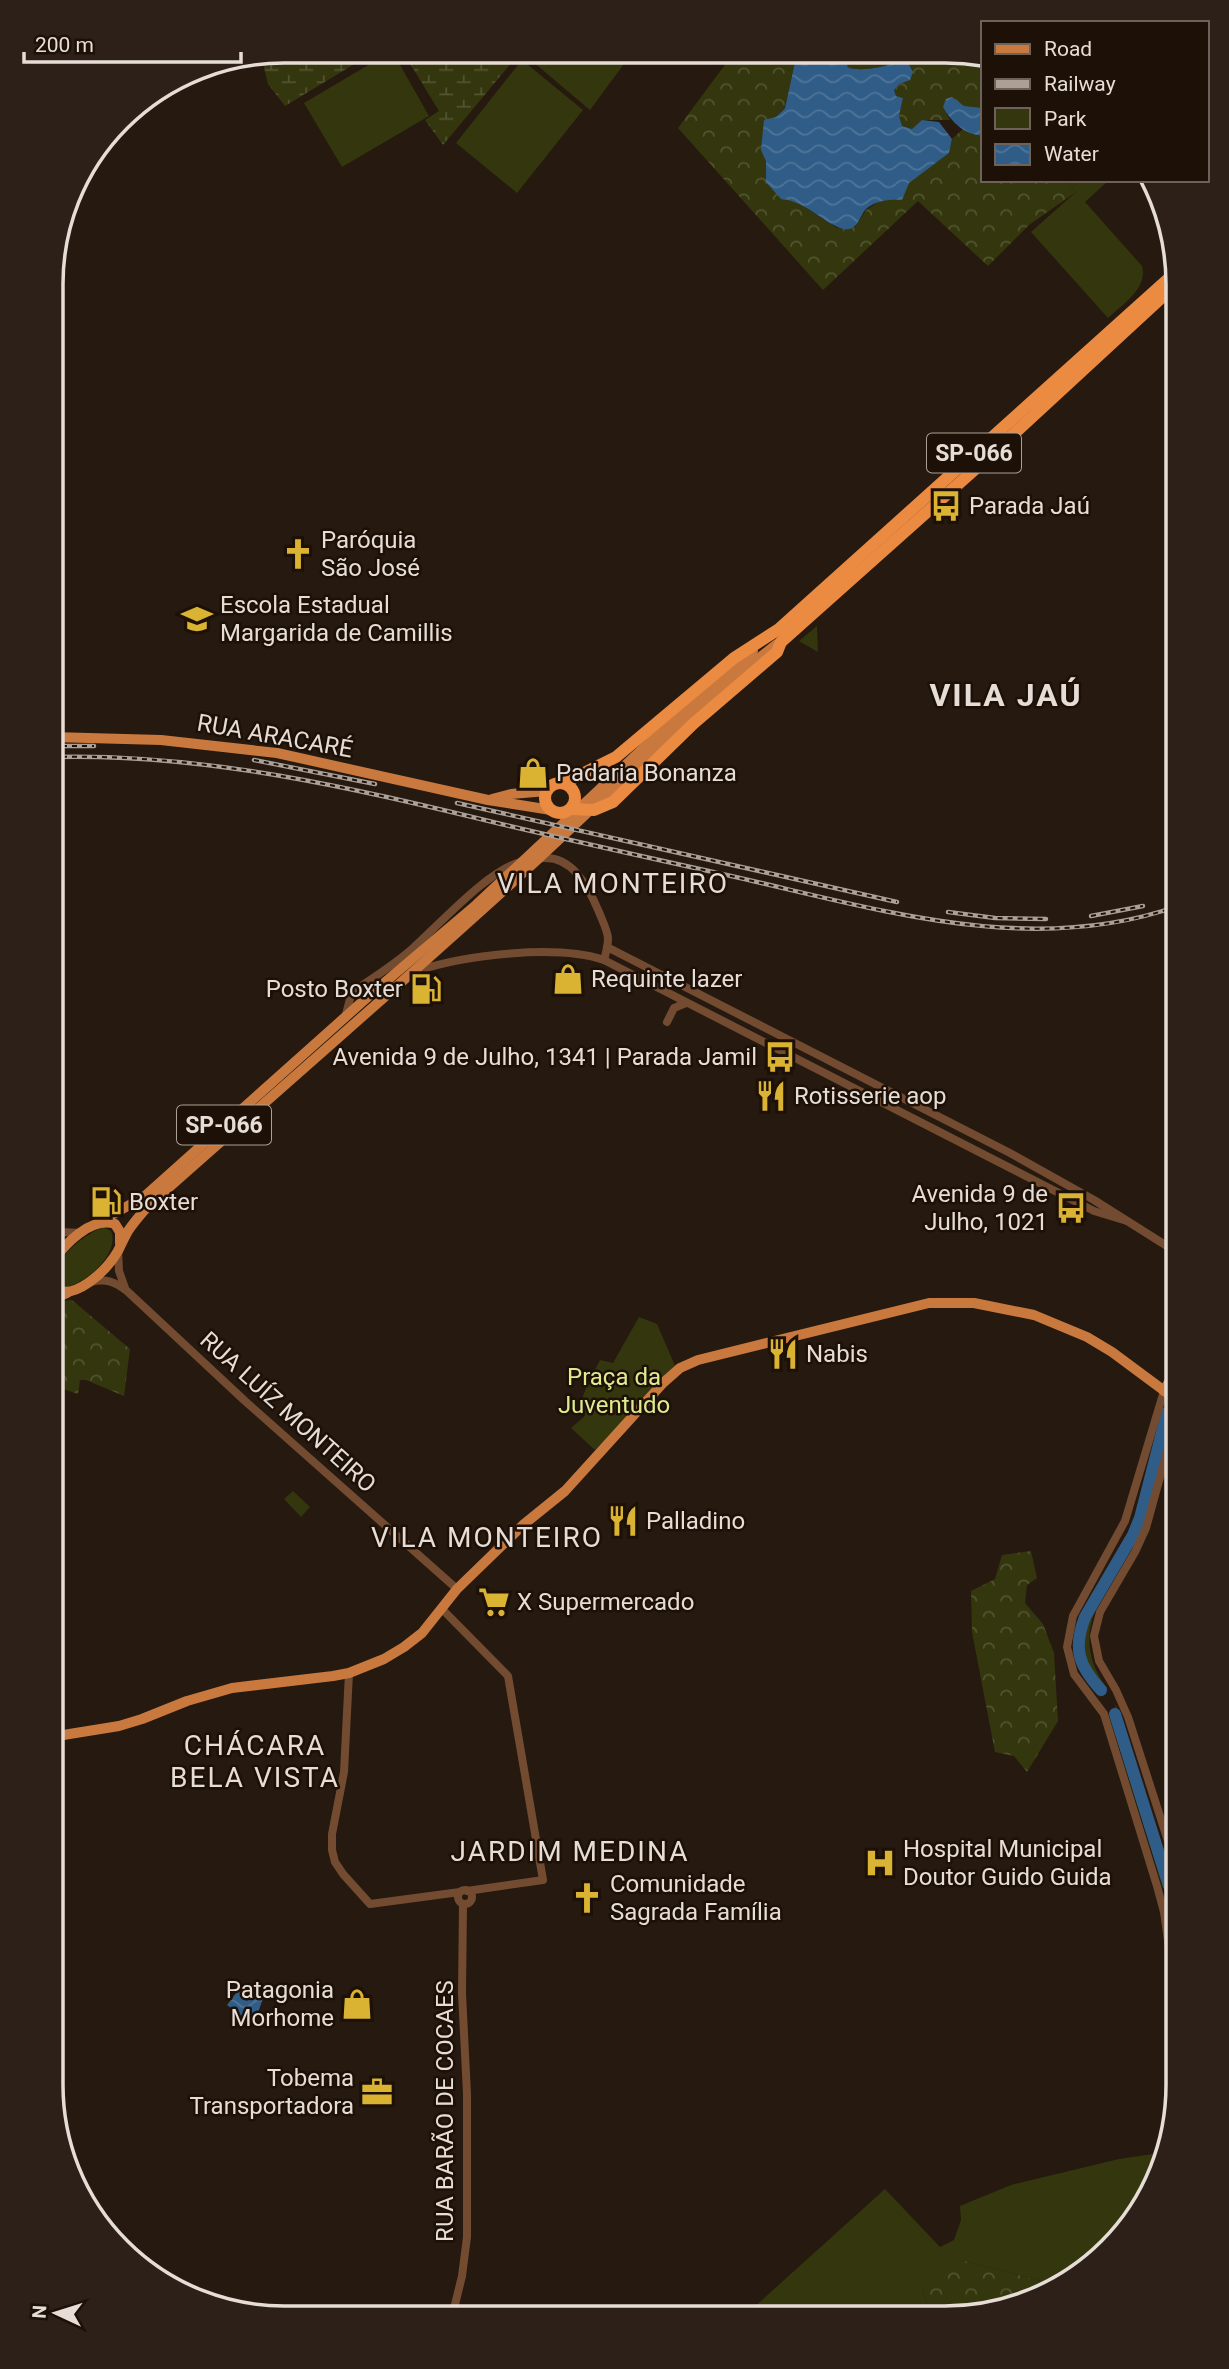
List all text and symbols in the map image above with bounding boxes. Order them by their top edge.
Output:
scale bar [24,21,242,65]
legend [981,21,1208,182]
text: 200 m [35,33,94,57]
text: Road [1044,37,1092,61]
text: Railway [1044,72,1116,96]
text: Park [1044,107,1087,131]
text: Water [1044,142,1099,166]
road number: SP-066 [927,433,1021,472]
bus stop icon: Parada Jaú [929,489,963,523]
place label: Parada Jaú [969,492,1090,520]
place label: Paróquia São José [321,526,420,582]
church icon: Paróquia São José [281,537,315,571]
place label: Escola Estadual Margarida de Camillis [220,591,453,647]
school or university icon: Escola Estadual Margarida de Camillis [180,602,214,636]
district label: VILA JAÚ [929,676,1083,714]
street label: RUA ARACARÉ [195,709,355,763]
shop icon: Padaria Bonanza [516,756,550,790]
place label: Padaria Bonanza [556,759,737,787]
district label: VILA MONTEIRO [497,867,729,900]
shop icon: Requinte lazer [551,962,585,996]
place label: Requinte lazer [591,965,742,993]
fuel station icon: Posto Boxter [409,972,443,1006]
place label: Posto Boxter [266,975,403,1003]
bus stop icon: Avenida 9 de Julho, 1341 | Parada Jamil [763,1040,797,1074]
place label: Avenida 9 de Julho, 1341 | Parada Jamil [332,1043,757,1071]
restaurant icon: Rotisserie aop [754,1079,788,1113]
place label: Rotisserie aop [794,1082,947,1110]
road number: SP-066 [177,1106,271,1144]
place label: Avenida 9 de Julho, 1021 [911,1180,1048,1236]
fuel station icon: Boxter [89,1185,123,1219]
place label: Boxter [129,1188,198,1216]
bus stop icon: Avenida 9 de Julho, 1021 [1054,1191,1088,1225]
street label: RUA LUÍZ MONTEIRO [194,1326,382,1498]
restaurant icon: Nabis [766,1337,800,1371]
place label: Nabis [806,1340,868,1368]
park label: Praça da Juventudo [558,1363,670,1419]
restaurant icon: Palladino [606,1504,640,1538]
place label: Palladino [646,1507,745,1535]
district label: VILA MONTEIRO [371,1521,603,1554]
supermarket icon: X Supermercado [477,1585,511,1619]
place label: X Supermercado [517,1588,694,1616]
district label: CHÁCARA BELA VISTA [170,1729,340,1794]
district label: JARDIM MEDINA [451,1835,689,1868]
place label: Hospital Municipal Doutor Guido Guida [903,1835,1112,1891]
hospital icon: Hospital Municipal Doutor Guido Guida [863,1846,897,1880]
place label: Comunidade Sagrada Família [610,1870,782,1926]
church icon: Comunidade Sagrada Família [570,1881,604,1915]
place label: Patagonia Morhome [226,1976,334,2032]
street label: RUA BARÃO DE COCAES [431,1980,459,2242]
shop icon: Patagonia Morhome [340,1987,374,2021]
place label: Tobema Transportadora [189,2064,354,2120]
office icon: Tobema Transportadora [360,2075,394,2109]
north arrow [21,2278,91,2348]
text: N [28,2304,51,2319]

